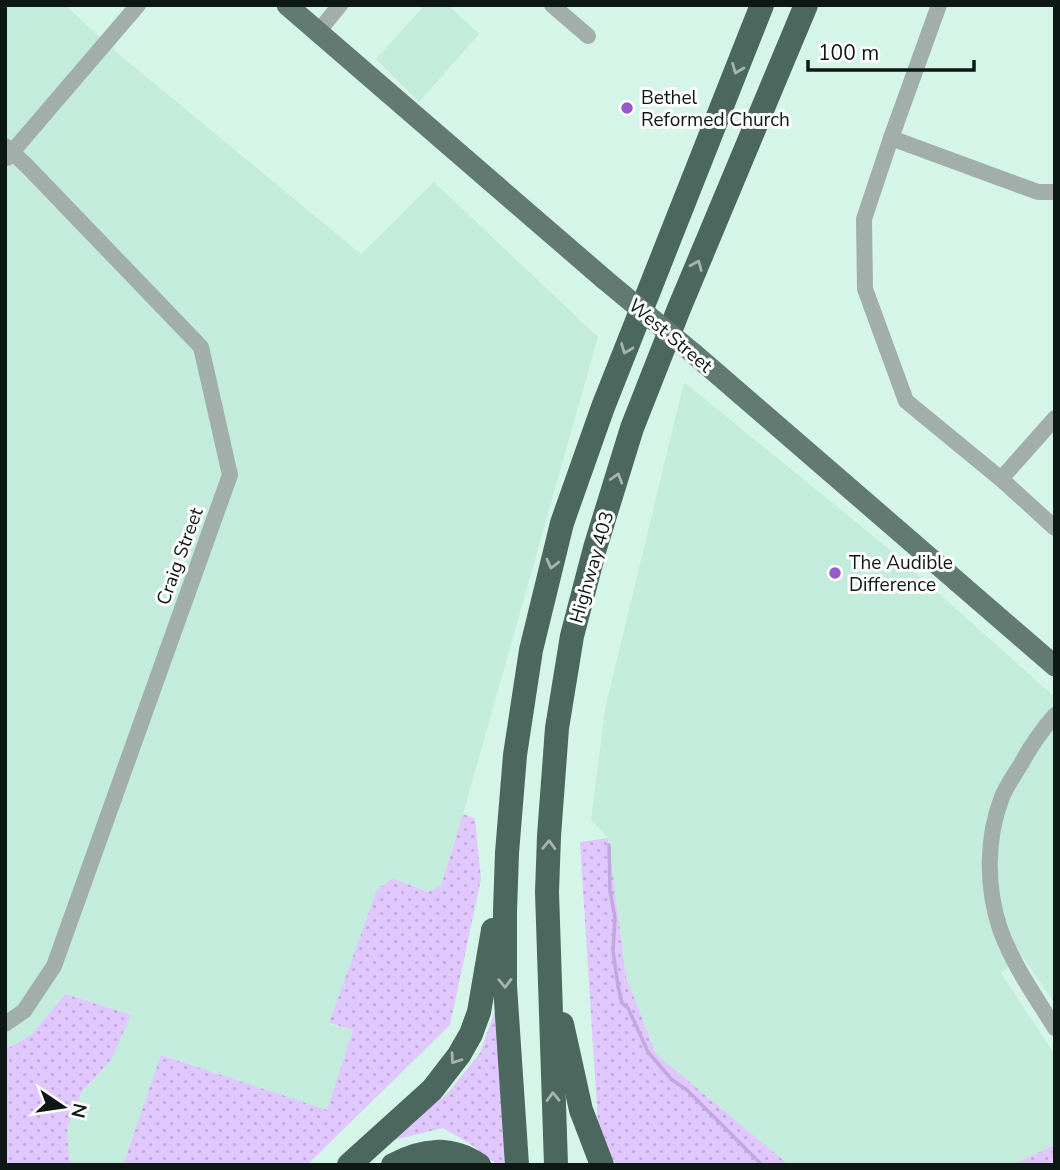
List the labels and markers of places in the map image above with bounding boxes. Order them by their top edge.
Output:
place label: Bethel Reformed Church [641,85,790,133]
marker: Bethel Reformed Church [619,100,635,116]
place label: The Audible Difference [849,550,953,598]
marker: The Audible Difference [827,565,843,581]

